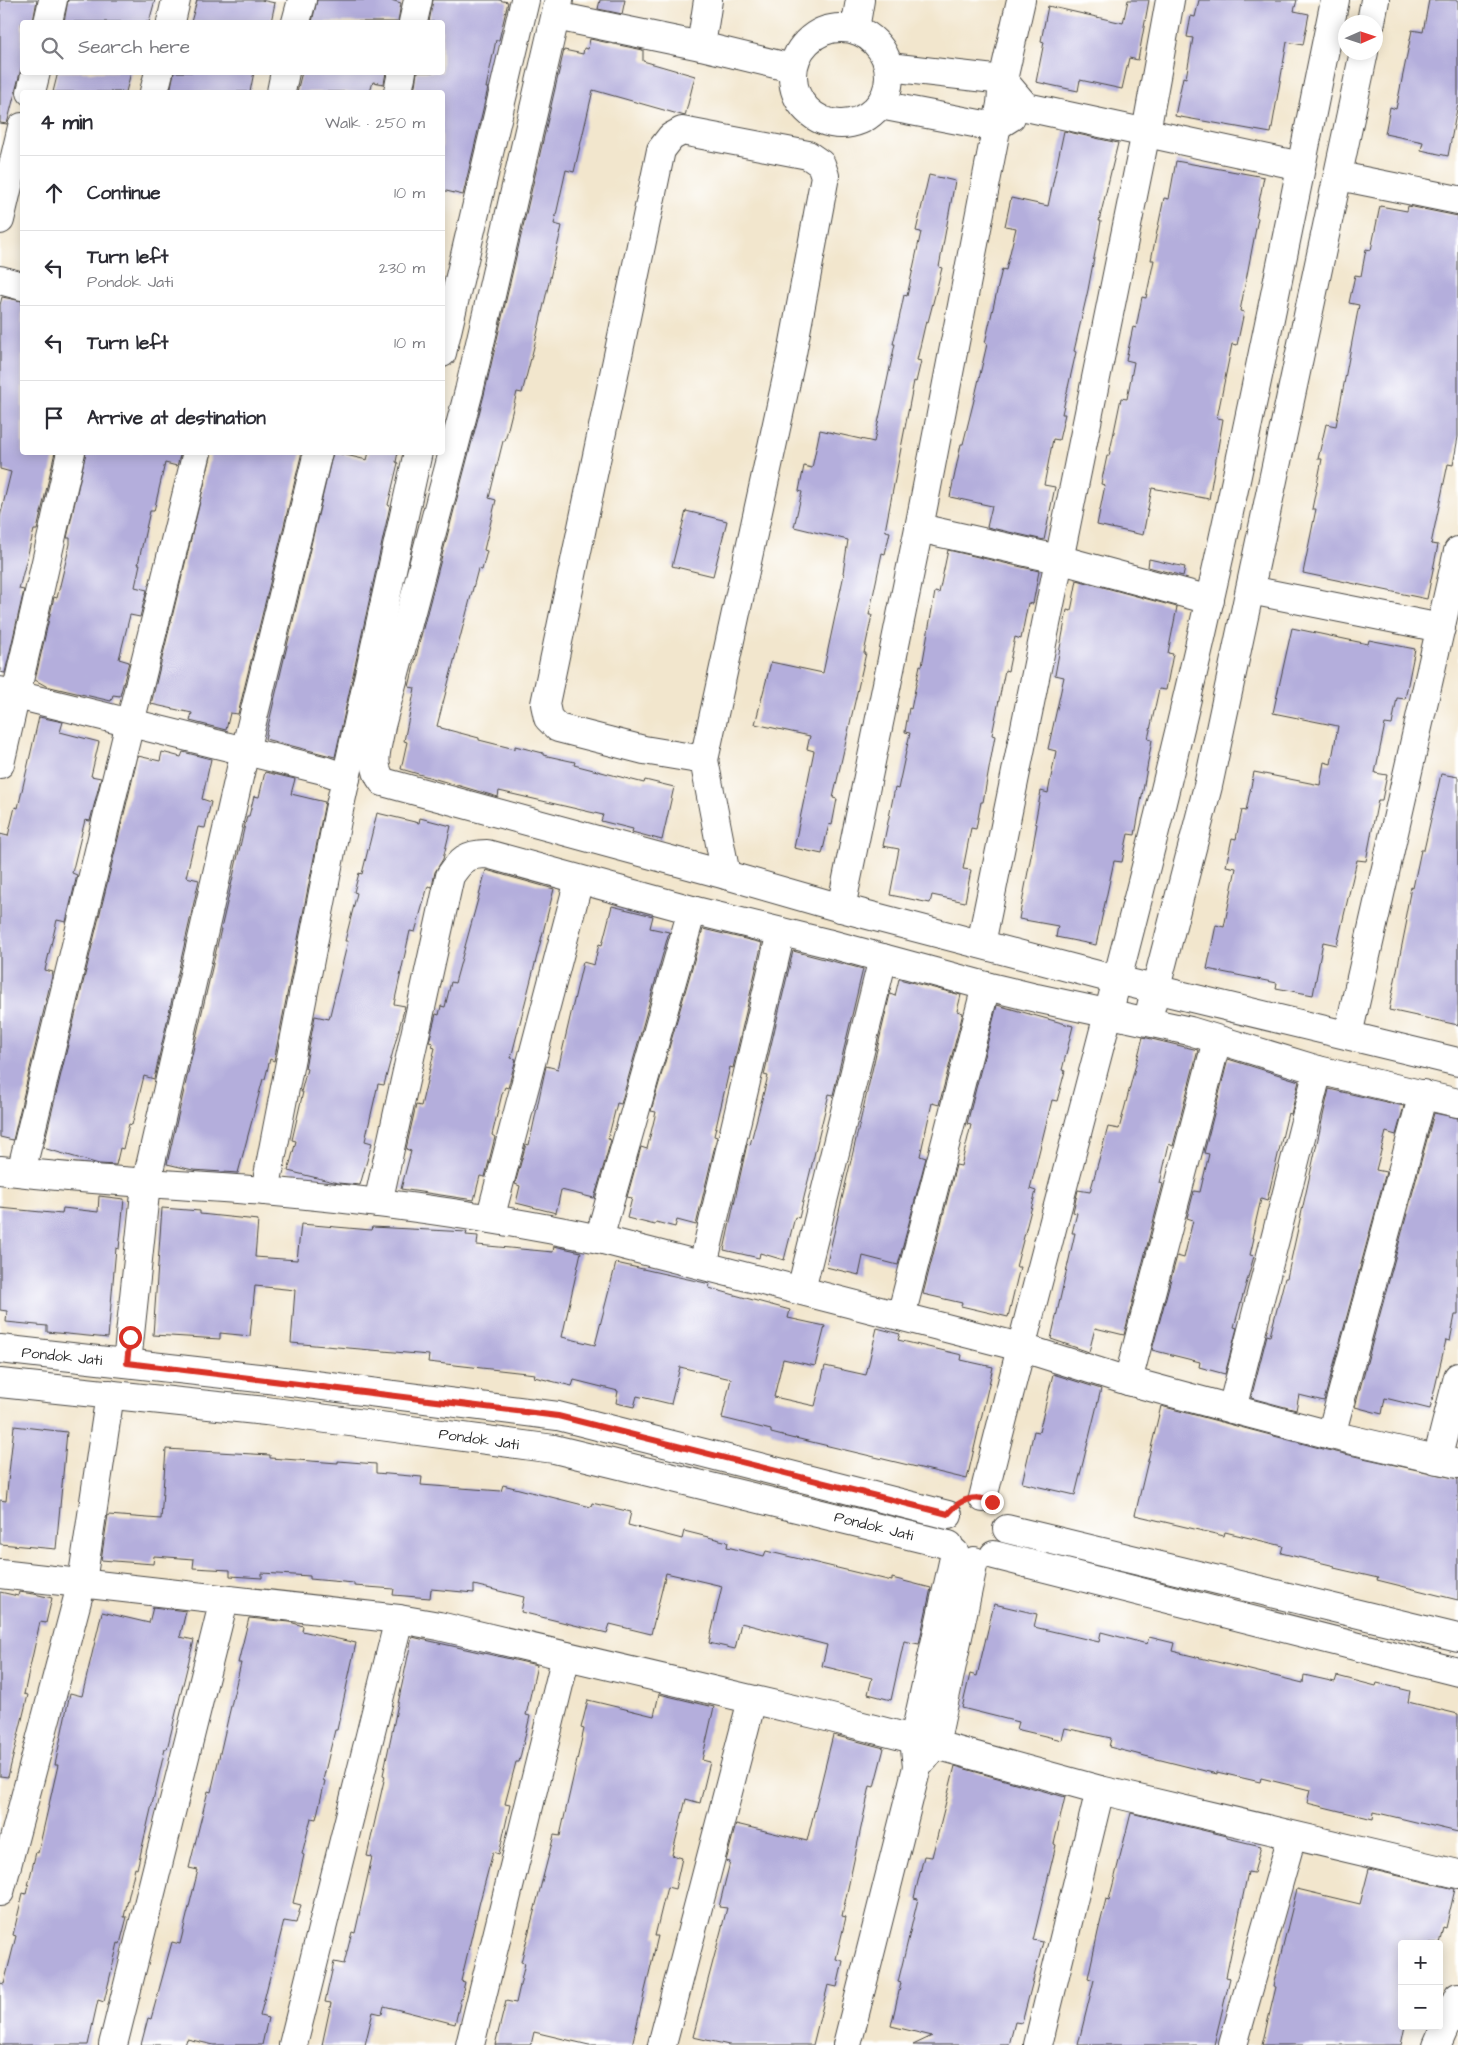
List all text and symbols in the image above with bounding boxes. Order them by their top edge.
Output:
north arrow [1338,15,1383,60]
search box [20,20,445,75]
icon: search [38,34,66,62]
text: Search here [78,34,190,61]
text: 4 min [40,108,93,137]
text: Walk · 250 m [325,112,425,134]
icon: ahead [40,179,68,207]
text: Continue [87,180,161,207]
text: 10 m [394,182,425,204]
text: Turn left [87,244,168,271]
icon: left [40,254,68,282]
text: 230 m [379,257,425,279]
text: Pondok Jati [87,271,173,293]
icon: left [40,329,68,357]
text: Turn left [87,330,168,357]
text: 10 m [394,332,425,354]
icon: arrive [40,404,68,432]
text: Arrive at destination [87,405,266,432]
route start [119,1326,142,1349]
street label: Pondok Jati [21,1342,104,1371]
street label: Pondok Jati [437,1423,521,1456]
route end [981,1491,1004,1514]
street label: Pondok Jati [832,1507,916,1547]
map controls [1398,1940,1443,2030]
button: + [1398,1940,1443,1985]
button: − [1398,1985,1443,2030]

